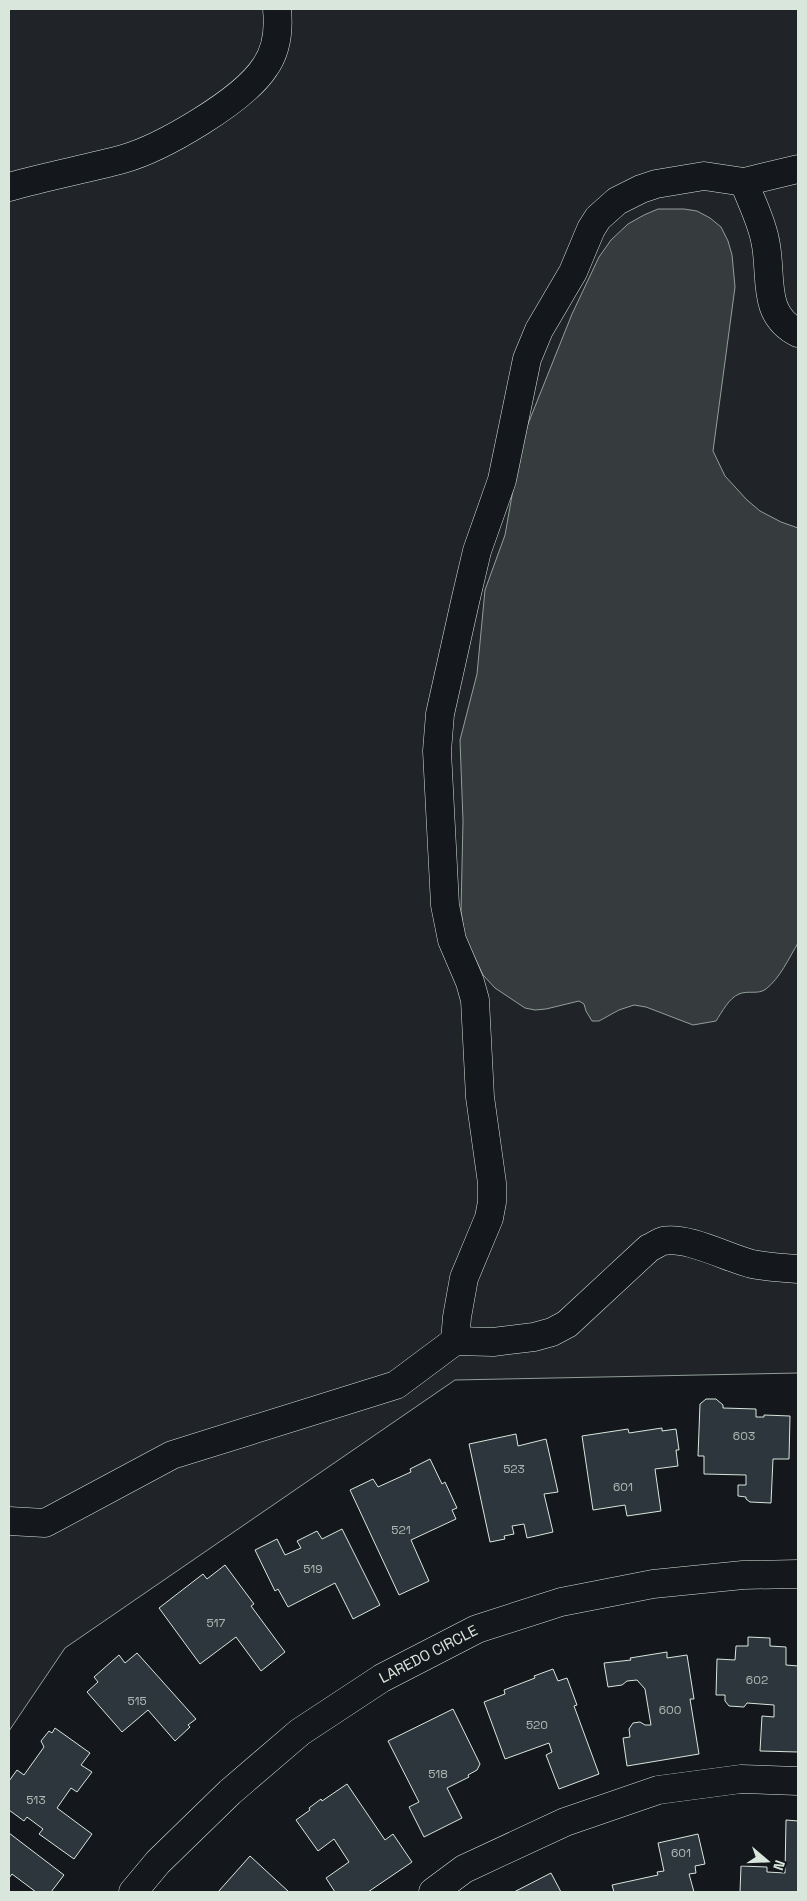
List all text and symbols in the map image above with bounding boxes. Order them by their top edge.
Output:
house number: 603 [733,1428,755,1444]
house number: 523 [503,1461,525,1477]
house number: 601 [613,1479,633,1495]
house number: 521 [391,1522,411,1538]
house number: 519 [303,1561,323,1577]
house number: 517 [207,1615,226,1631]
street label: LAREDO CIRCLE [376,1620,481,1687]
house number: 602 [746,1672,768,1688]
house number: 515 [127,1693,147,1709]
house number: 600 [659,1702,681,1718]
house number: 520 [526,1717,548,1733]
house number: 518 [428,1766,448,1782]
house number: 513 [26,1792,46,1808]
north arrow [742,1836,792,1886]
house number: 601 [671,1845,691,1861]
text: N [769,1858,789,1873]

